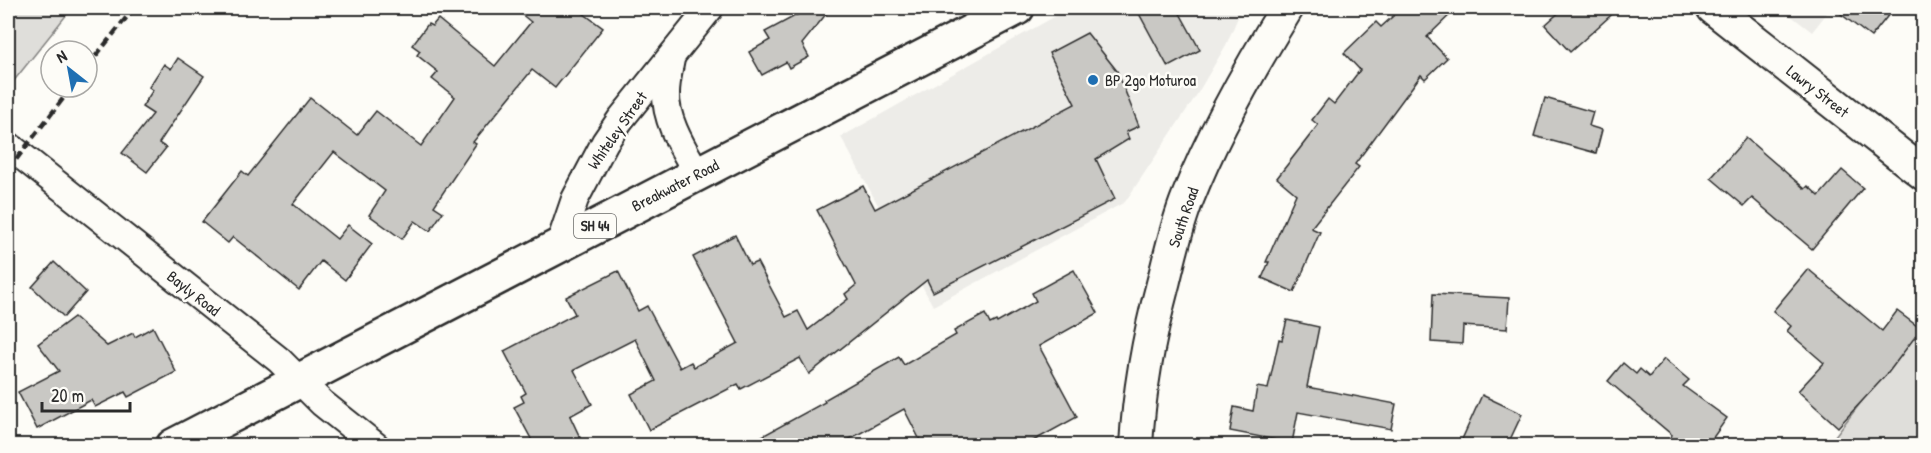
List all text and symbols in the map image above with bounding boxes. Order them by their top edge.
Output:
north arrow [39,39,99,99]
text: N [52,44,71,68]
street label: Lawry Street [1782,60,1854,123]
place label: BP 2go Moturoa [1105,69,1196,91]
marker: BP 2go Moturoa [1086,73,1100,87]
street label: Whiteley Street [582,86,652,173]
street label: Breakwater Road [628,154,722,216]
street label: South Road [1162,184,1204,250]
road number: SH 44 [574,214,616,238]
street label: Bayly Road [163,265,225,321]
scale bar [42,375,130,413]
text: 20 m [51,383,84,408]

